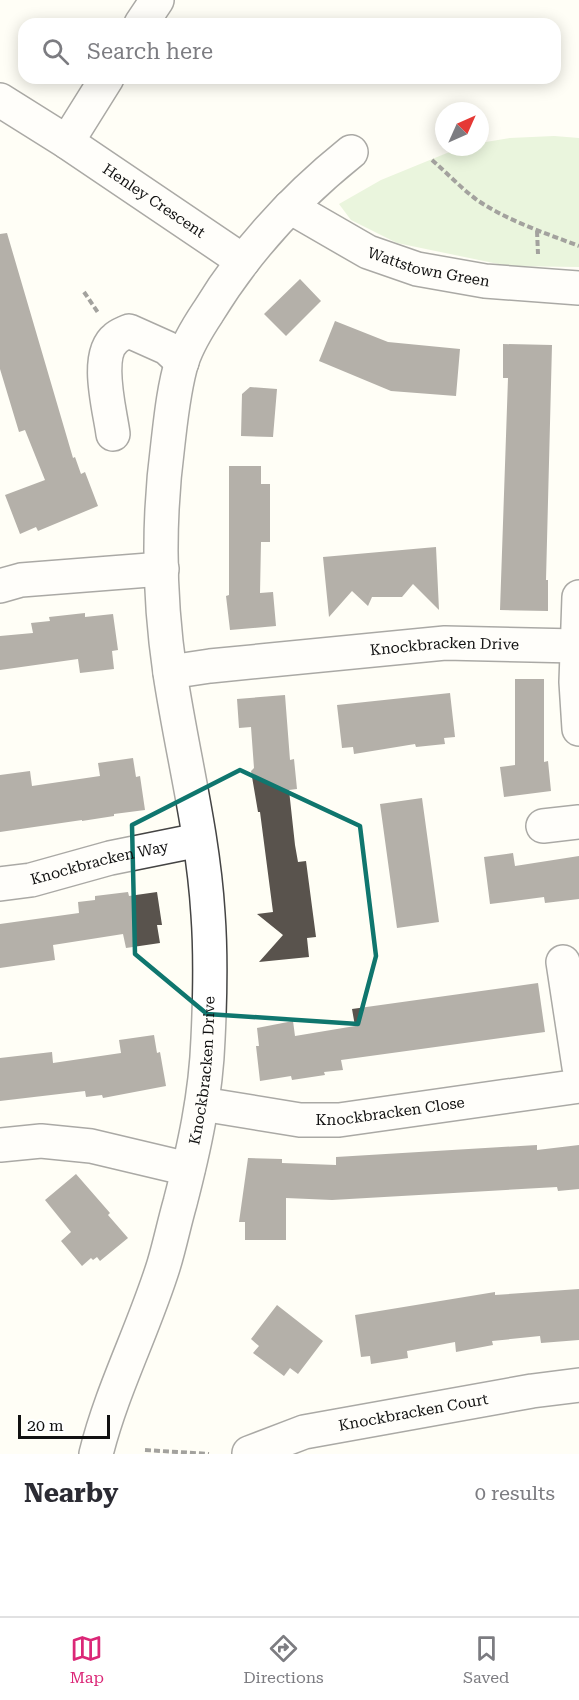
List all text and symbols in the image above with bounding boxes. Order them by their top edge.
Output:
search box [18,18,561,84]
icon: search [39,35,72,68]
text: Search here [87,39,213,64]
north arrow [435,102,489,156]
street label: Henley Crescent [99,160,209,242]
street label: Wattstown Green [365,244,492,291]
street label: Knockbracken Drive [369,634,519,659]
street label: Knockbracken Way [29,837,170,889]
street label: Knockbracken Drive [185,996,219,1146]
street label: Knockbracken Close [316,1093,466,1129]
street label: Knockbracken Court [337,1390,490,1435]
scale bar [18,1412,110,1440]
text: 20 m [27,1416,64,1435]
text: Nearby [24,1478,118,1508]
text: 0 results [475,1481,555,1505]
tab: Map [70,1632,104,1687]
tab: Directions [243,1632,324,1687]
tab: Saved [463,1632,509,1687]

